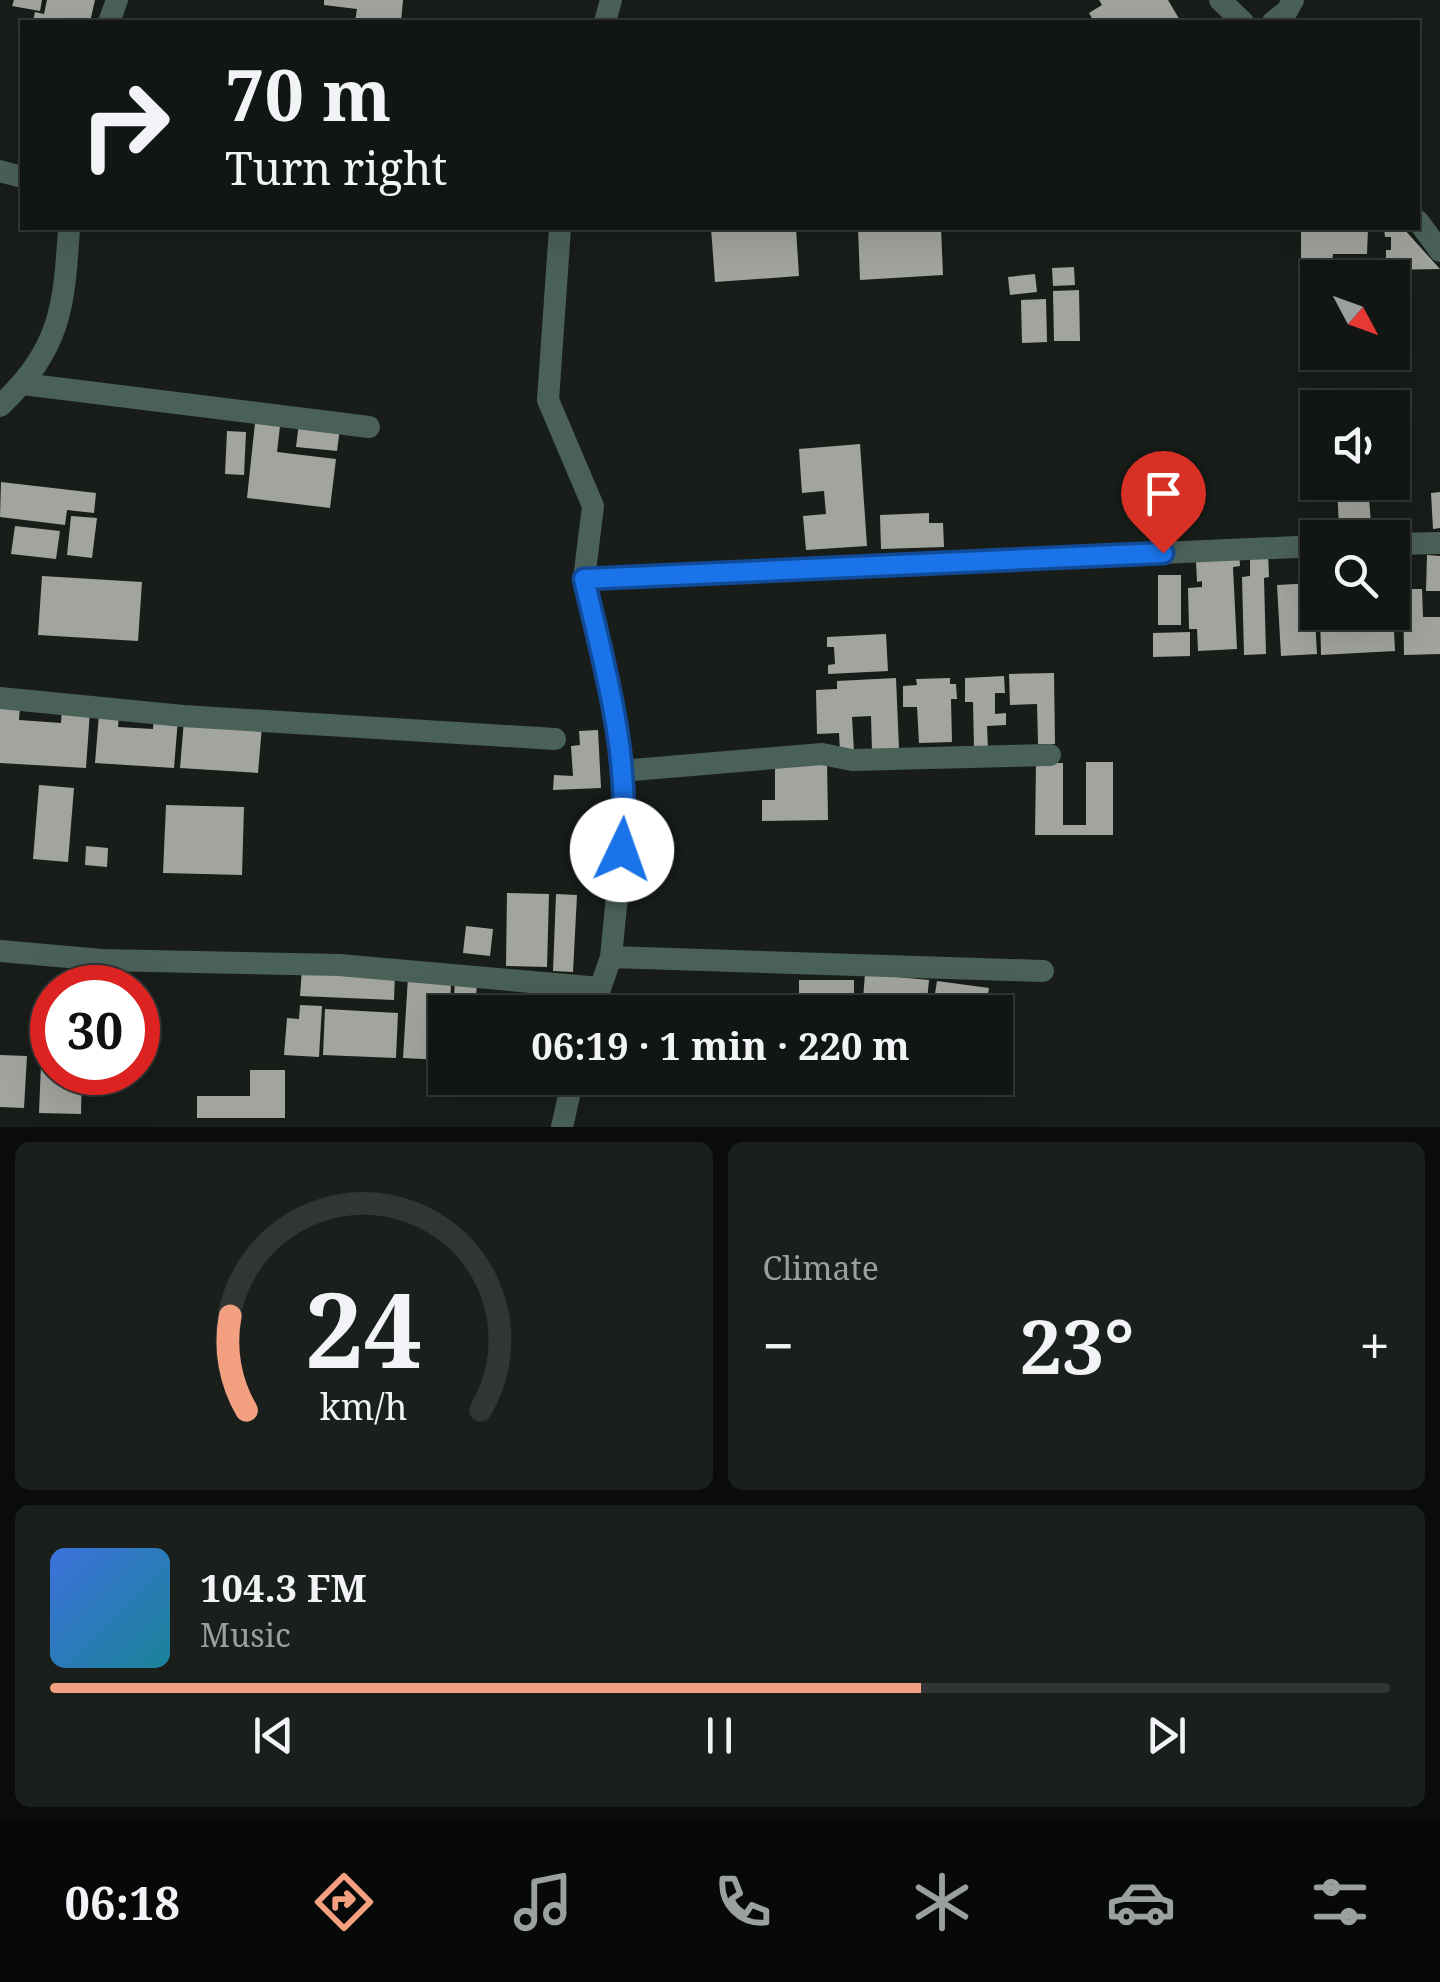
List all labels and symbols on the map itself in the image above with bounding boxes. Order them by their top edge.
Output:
north arrow [1300,260,1410,370]
pin [1121,451,1206,554]
position arrow [570,798,674,902]
speed limit sign: 30 [30,965,160,1095]

